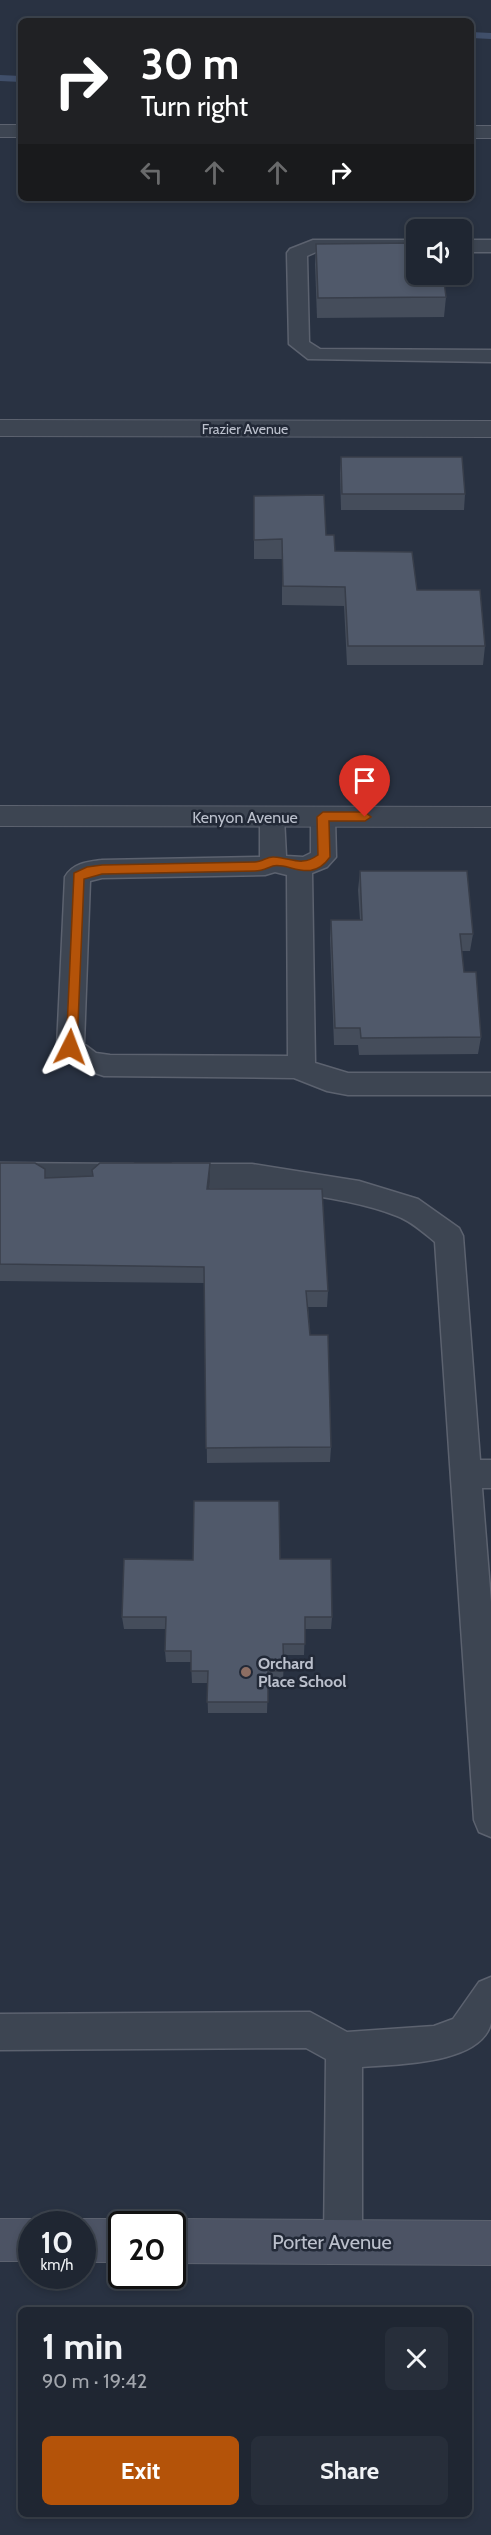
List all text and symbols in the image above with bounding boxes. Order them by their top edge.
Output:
text: 30 m [141,38,239,90]
icon: right [42,42,120,120]
text: Turn right [141,90,248,123]
icon: left [135,156,168,189]
icon: ahead [198,156,231,189]
icon: ahead [261,156,294,189]
icon: right [324,156,357,189]
map controls [406,219,472,285]
button: sound [406,219,472,285]
street label: Frazier Avenue [202,420,288,438]
pin [339,755,390,817]
icon: arrive [348,764,381,797]
street label: Kenyon Avenue [192,808,298,827]
position arrow [38,1015,102,1079]
place label: Orchard Place School [258,1654,347,1691]
marker: Orchard Place School [239,1665,253,1679]
speed limit sign: 20 [108,2211,186,2289]
text: 10 [41,2224,73,2261]
street label: Porter Avenue [272,2230,392,2254]
text: km/h [41,2256,73,2274]
text: 1 min [42,2324,123,2368]
button: close [385,2327,448,2390]
text: 90 m · 19:42 [42,2369,147,2393]
button: Exit [42,2436,239,2505]
button: Share [251,2436,448,2505]

